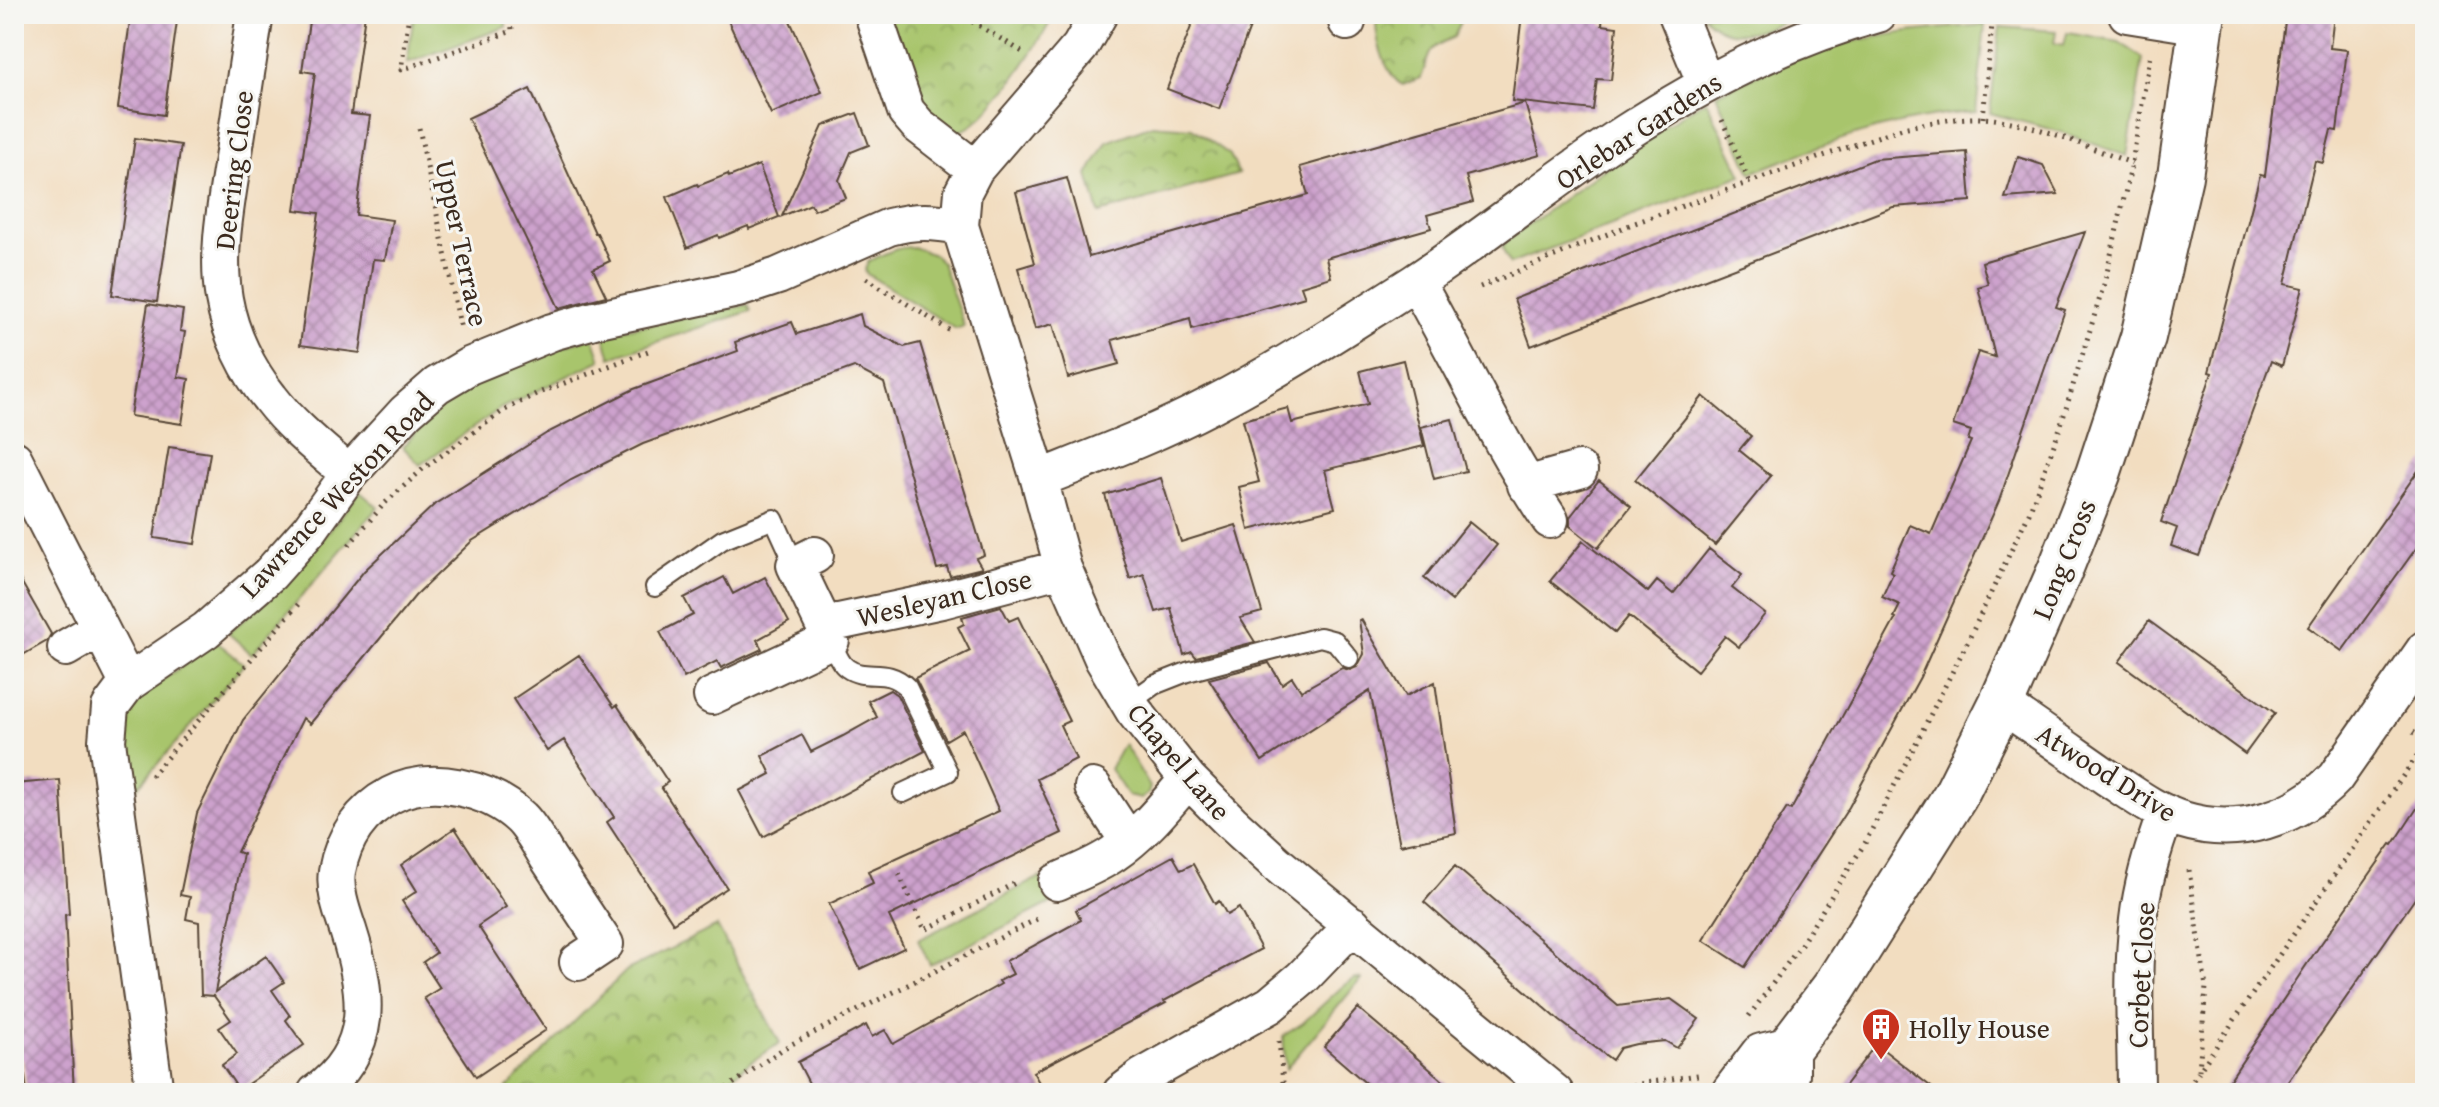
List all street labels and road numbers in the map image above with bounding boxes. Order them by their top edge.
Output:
street label: Orlebar Gardens [1547,61,1729,199]
street label: Deering Close [203,88,263,252]
street label: Upper Terrace [425,156,501,330]
street label: Lawrence Weston Road [229,381,443,607]
street label: Long Cross [2020,493,2106,625]
street label: Wesleyan Close [853,557,1035,637]
street label: Chapel Lane [1119,693,1241,829]
street label: Atwood Drive [2029,713,2185,831]
street label: Corbet Close [2116,901,2164,1049]

